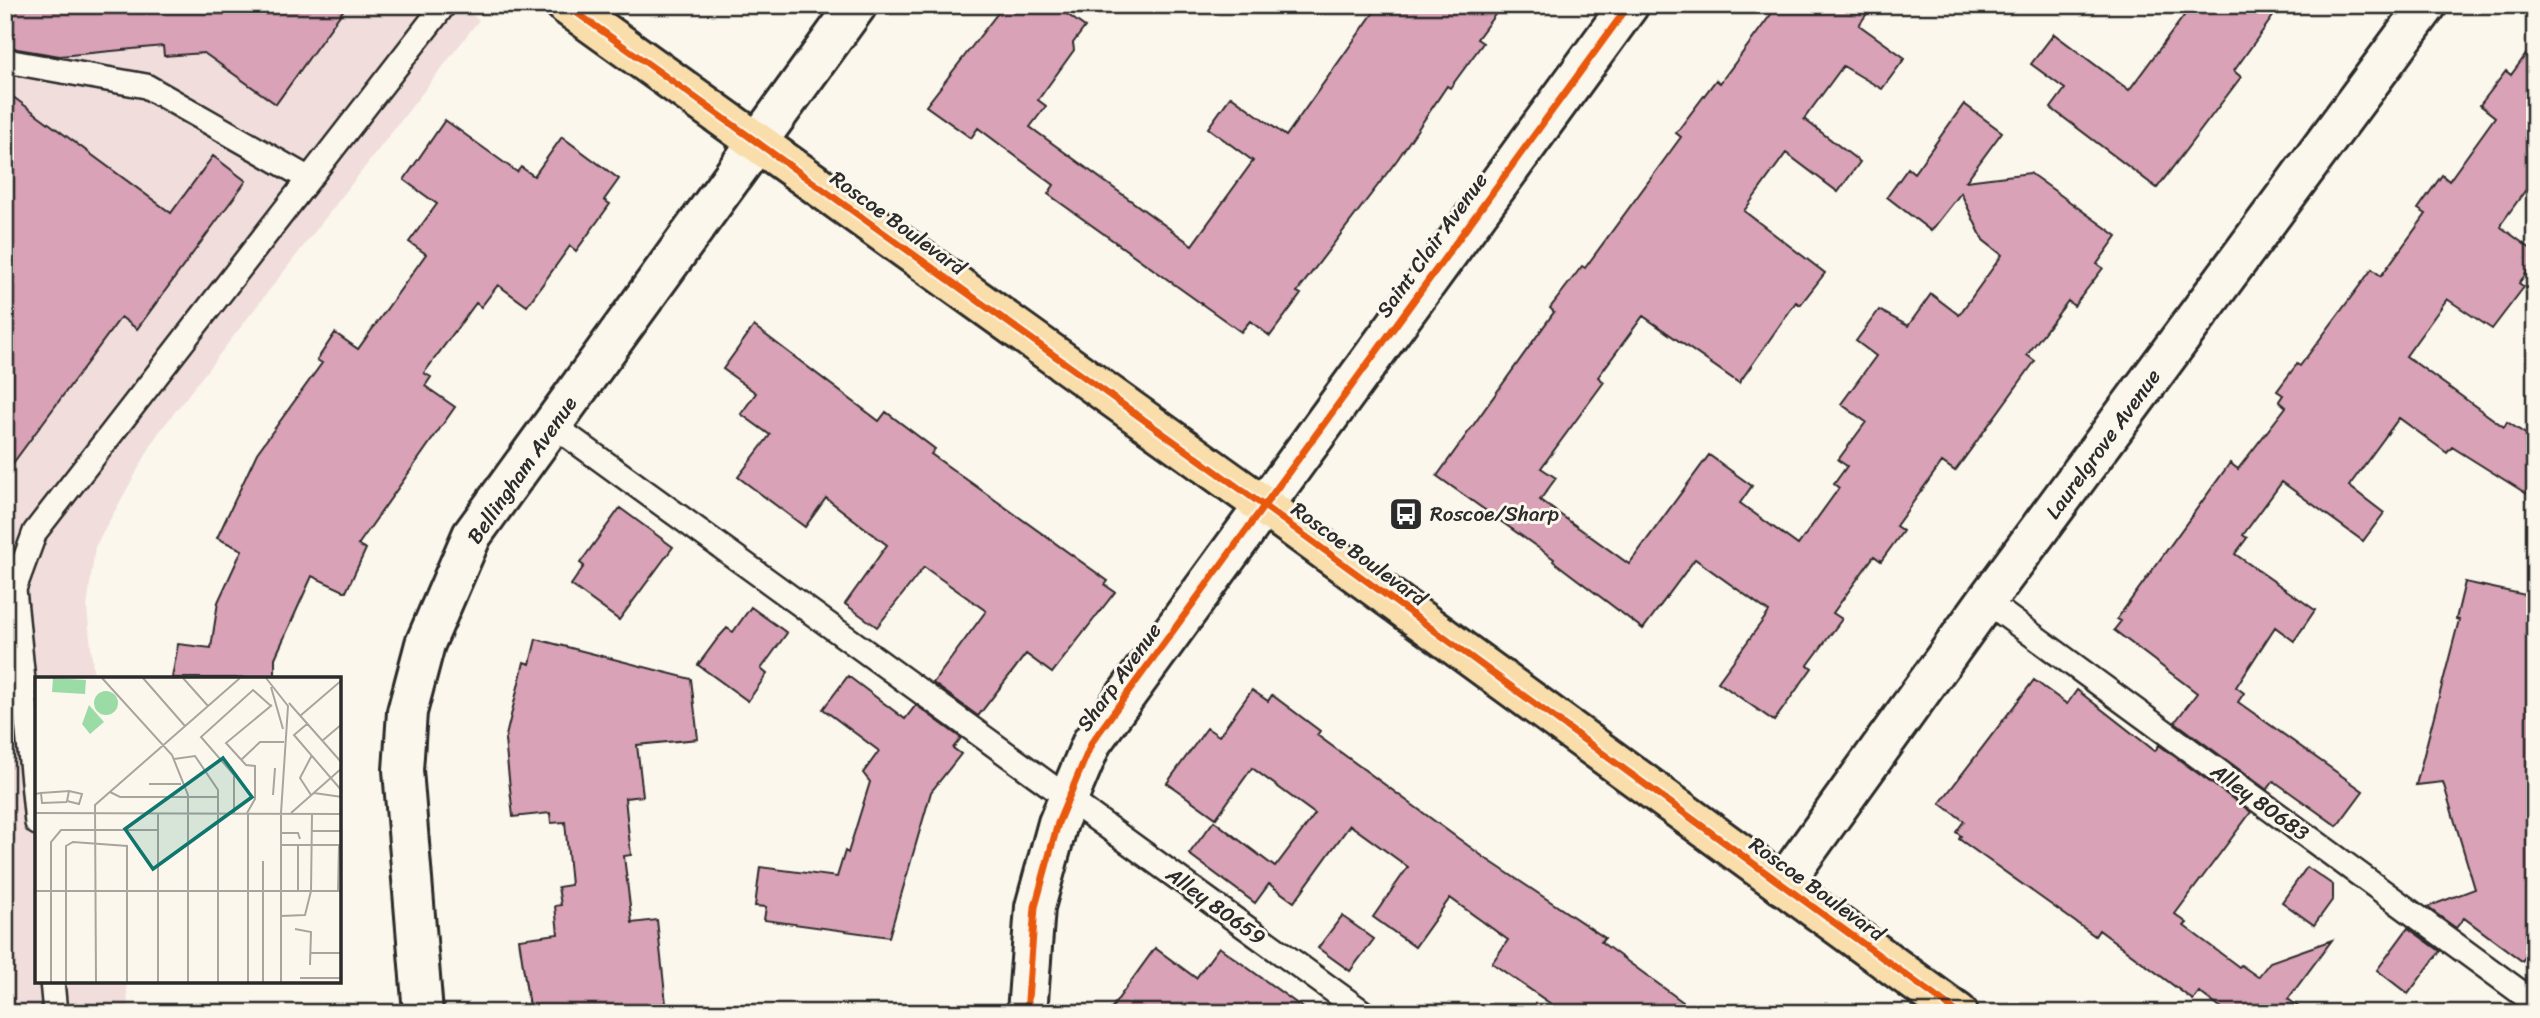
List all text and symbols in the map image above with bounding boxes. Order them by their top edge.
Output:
street label: Roscoe Boulevard [822,160,976,287]
street label: Saint Clair Avenue [1366,164,1498,326]
street label: Laurelgrove Avenue [2035,360,2171,528]
street label: Bellingham Avenue [457,388,587,552]
street label: Roscoe Boulevard [1283,491,1437,618]
bus stop icon: Roscoe/Sharp [1387,495,1425,533]
place label: Roscoe/Sharp [1430,495,1559,533]
street label: Sharp Avenue [1066,614,1172,740]
inset map [35,677,341,983]
street label: Alley 80683 [2202,752,2318,851]
street label: Roscoe Boulevard [1741,826,1895,953]
street label: Alley 80659 [1157,856,1274,956]

